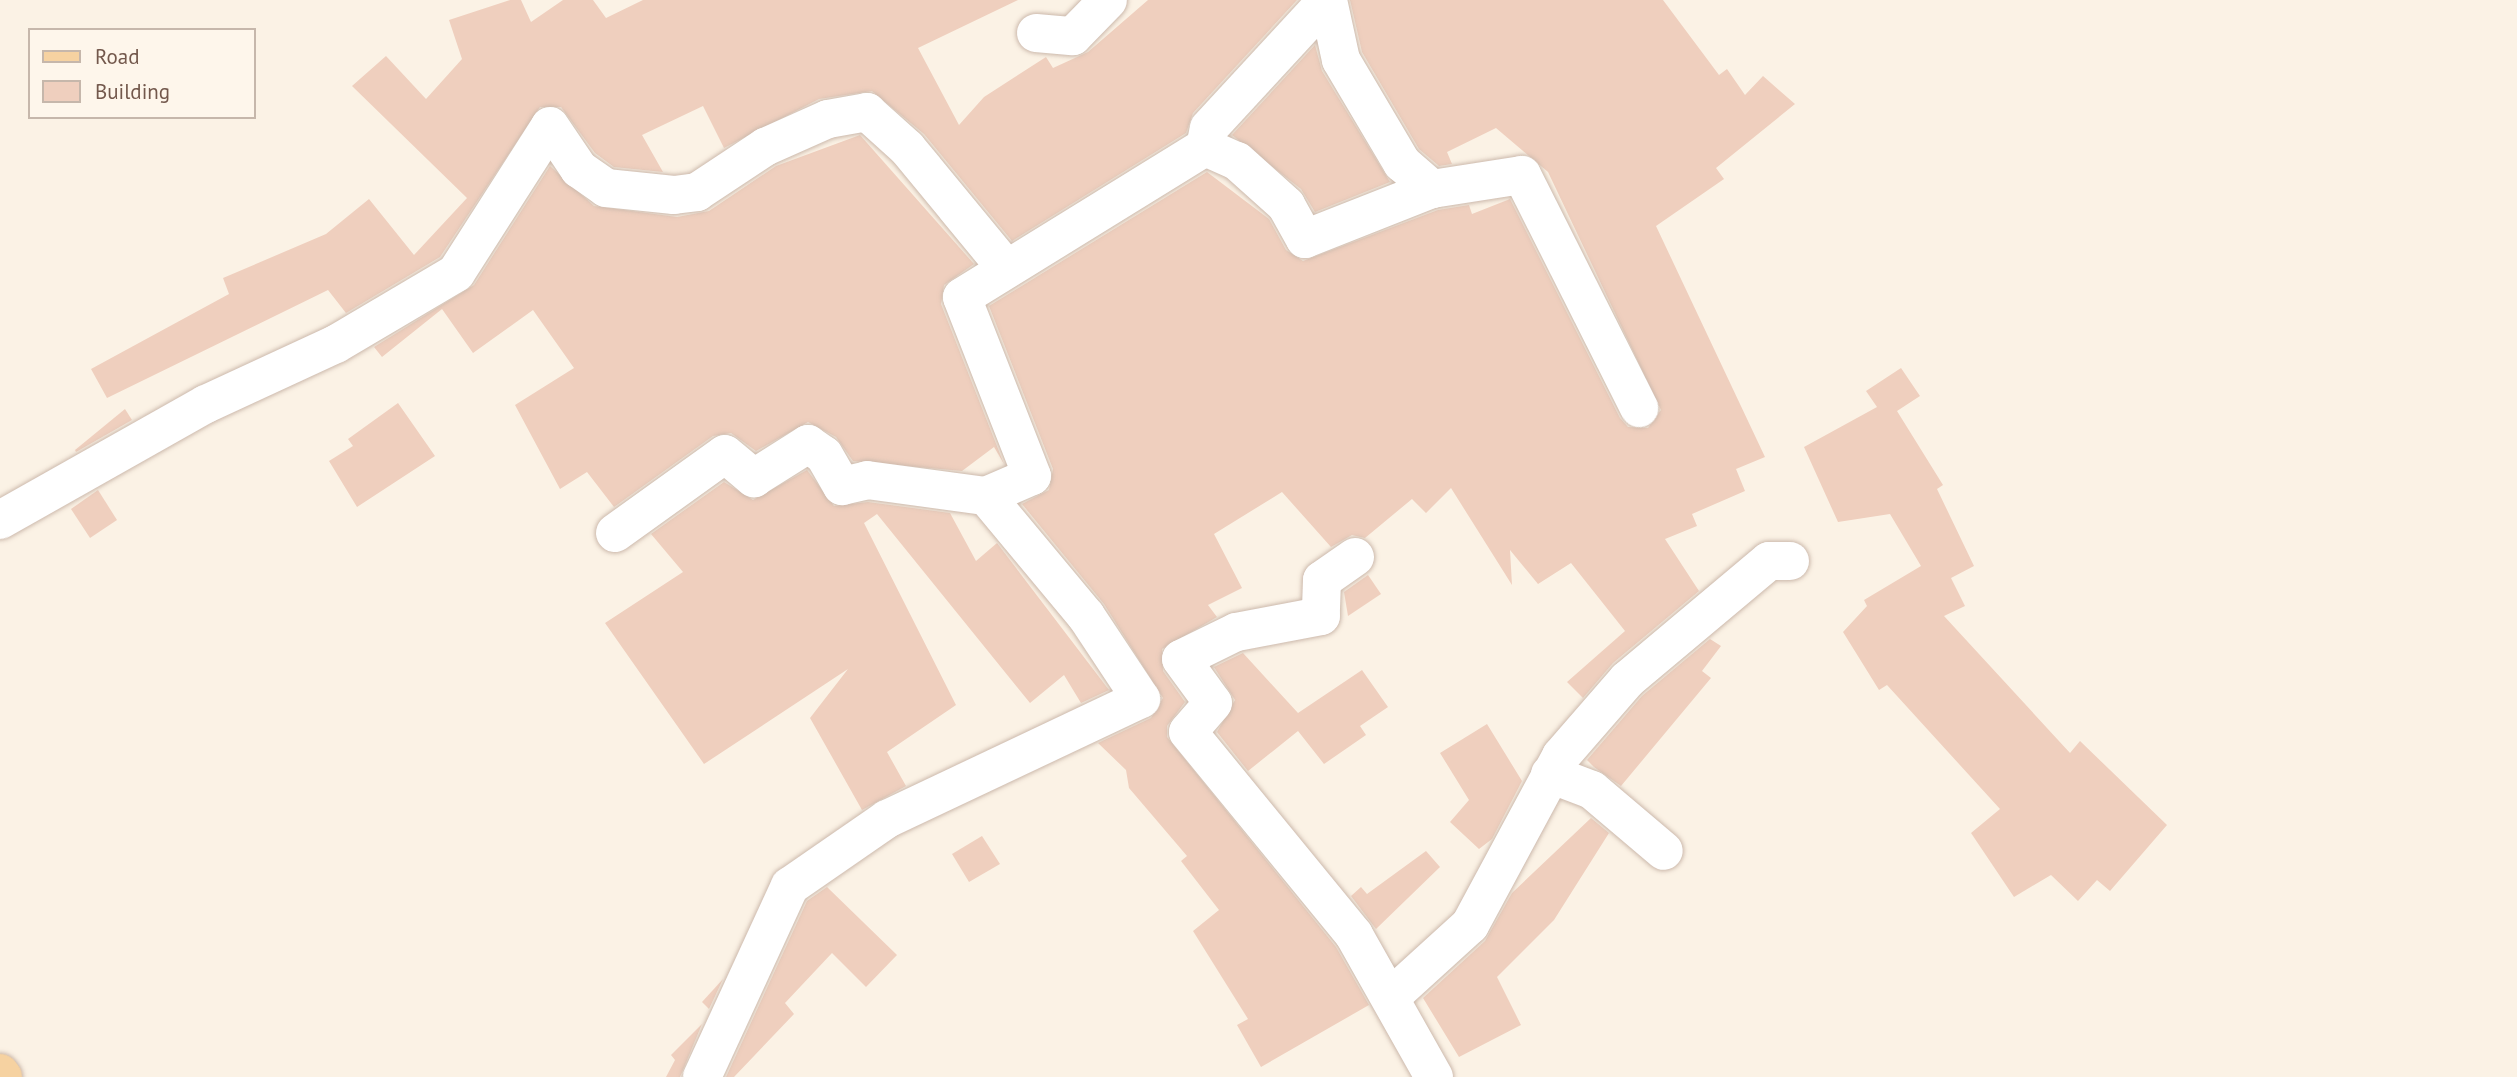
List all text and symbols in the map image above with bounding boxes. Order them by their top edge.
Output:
legend [28,28,256,119]
text: Road [95,43,139,70]
text: Building [95,78,170,105]

